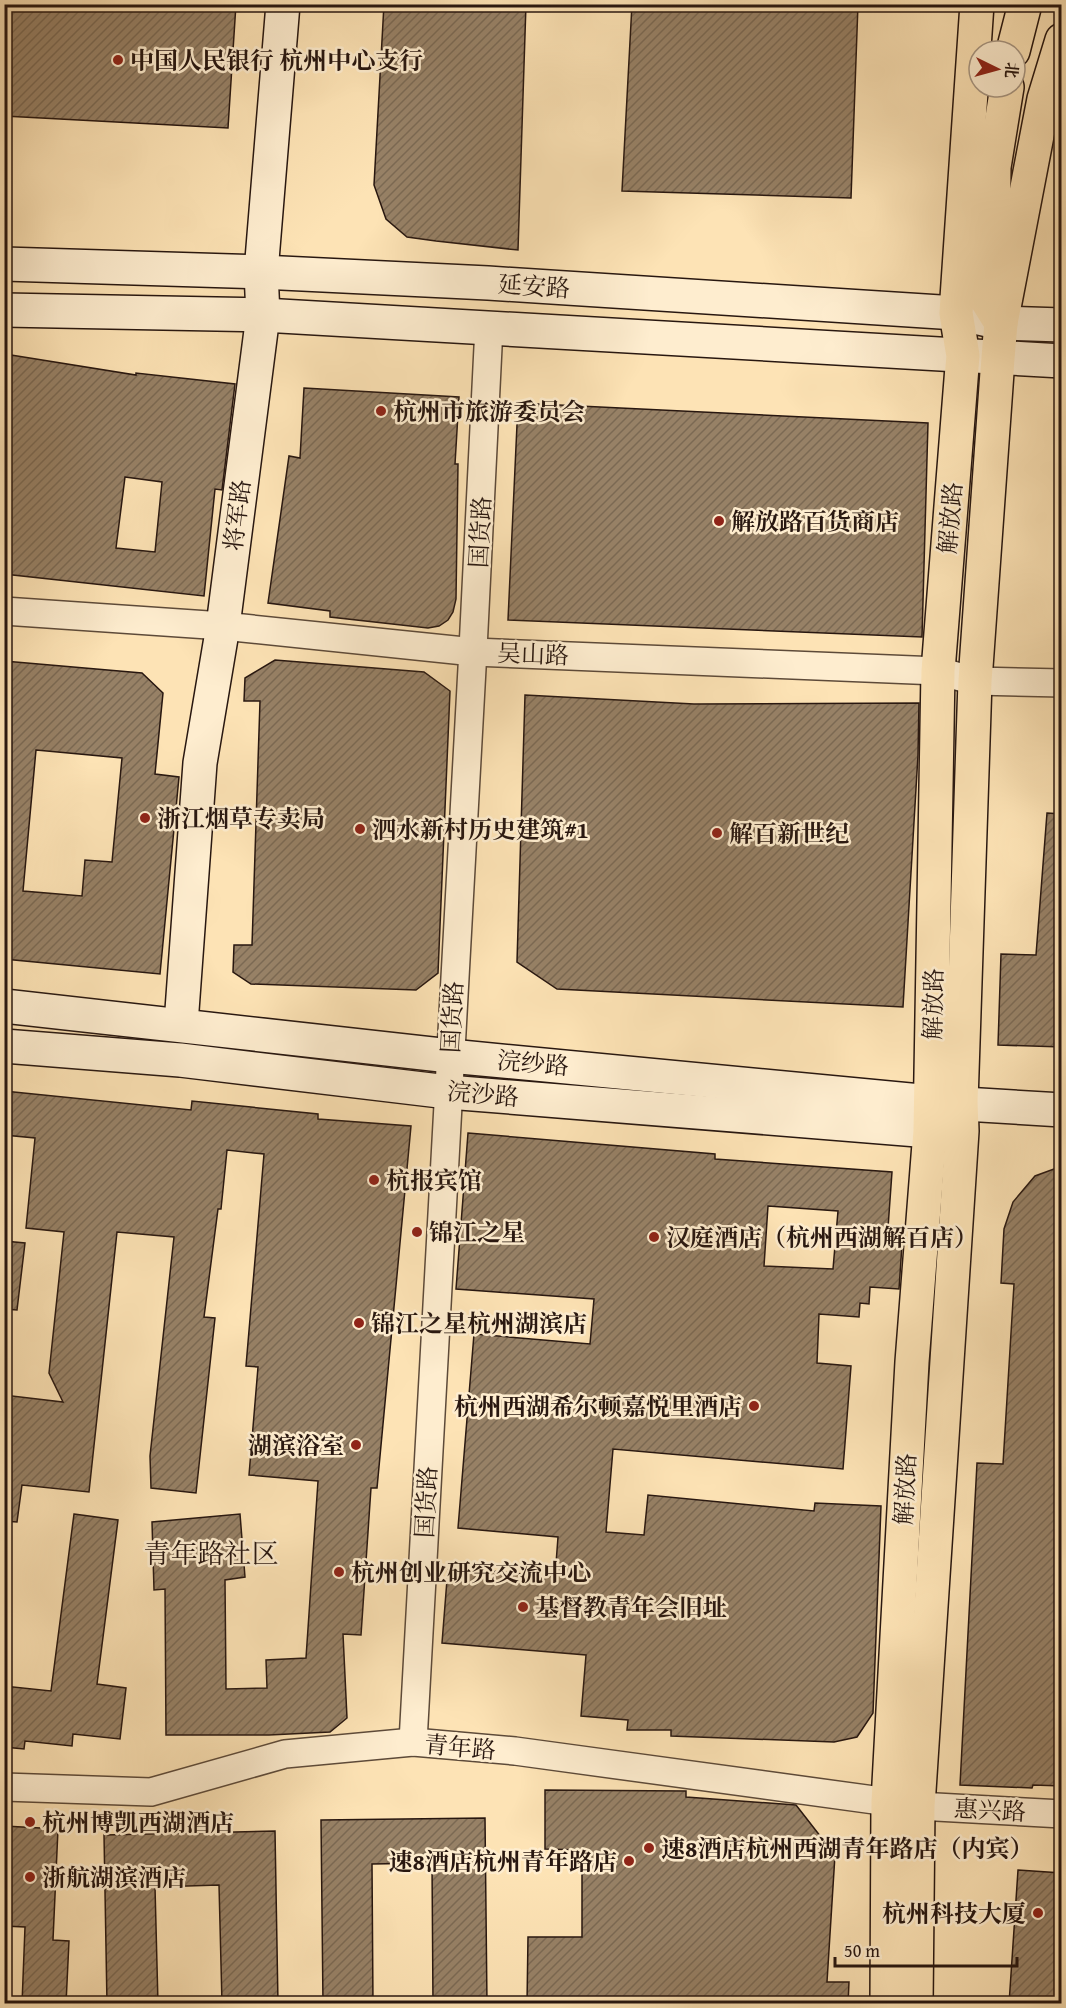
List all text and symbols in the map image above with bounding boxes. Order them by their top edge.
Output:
north arrow [967,39,1027,99]
place label: 中国人民银行 杭州中心支行 [130,43,423,78]
marker: 中国人民银行 杭州中心支行 [111,53,125,67]
text: 北 [999,61,1025,79]
street label: 延安路 [497,266,571,306]
place label: 杭州市旅游委员会 [393,394,585,429]
marker: 杭州市旅游委员会 [374,404,388,418]
street label: 将军路 [215,477,259,553]
street label: 解放路 [929,481,971,555]
street label: 国货路 [461,495,499,569]
place label: 解放路百货商店 [731,504,899,539]
marker: 解放路百货商店 [712,514,726,528]
street label: 吴山路 [496,635,570,673]
place label: 浙江烟草专卖局 [157,801,325,836]
marker: 浙江烟草专卖局 [138,811,152,825]
place label: 泗水新村历史建筑#1 [372,812,589,847]
place label: 解百新世纪 [729,816,849,851]
marker: 泗水新村历史建筑#1 [353,822,367,836]
marker: 解百新世纪 [710,826,724,840]
street label: 解放路 [915,968,951,1040]
street label: 国货路 [433,980,471,1054]
street label: 浣纱路 [496,1042,570,1084]
street label: 浣沙路 [446,1073,520,1115]
place label: 杭报宾馆 [386,1163,482,1198]
marker: 杭报宾馆 [367,1173,381,1187]
place label: 锦江之星 [429,1215,525,1250]
place label: 汉庭酒店（杭州西湖解百店） [666,1220,978,1255]
marker: 锦江之星 [410,1225,424,1239]
marker: 汉庭酒店（杭州西湖解百店） [647,1230,661,1244]
place label: 锦江之星杭州湖滨店 [371,1306,587,1341]
marker: 锦江之星杭州湖滨店 [352,1316,366,1330]
place label: 杭州西湖希尔顿嘉悦里酒店 [454,1389,742,1424]
marker: 杭州西湖希尔顿嘉悦里酒店 [747,1399,761,1413]
place label: 湖滨浴室 [248,1428,344,1463]
marker: 湖滨浴室 [349,1438,363,1452]
street label: 解放路 [886,1452,924,1526]
street label: 国货路 [407,1465,445,1539]
district label: 青年路社区 [144,1533,279,1573]
place label: 杭州创业研究交流中心 [351,1555,591,1590]
marker: 杭州创业研究交流中心 [332,1565,346,1579]
place label: 基督教青年会旧址 [535,1590,727,1625]
marker: 基督教青年会旧址 [516,1600,530,1614]
street label: 青年路 [423,1726,497,1768]
street label: 惠兴路 [953,1791,1027,1829]
place label: 杭州博凯西湖酒店 [42,1805,234,1840]
marker: 杭州博凯西湖酒店 [23,1815,37,1829]
place label: 速8酒店杭州西湖青年路店（内宾） [661,1831,1033,1866]
marker: 速8酒店杭州西湖青年路店（内宾） [642,1841,656,1855]
place label: 速8酒店杭州青年路店 [389,1844,617,1879]
marker: 速8酒店杭州青年路店 [622,1854,636,1868]
place label: 浙航湖滨酒店 [42,1860,186,1895]
marker: 浙航湖滨酒店 [23,1870,37,1884]
place label: 杭州科技大厦 [882,1896,1026,1931]
marker: 杭州科技大厦 [1031,1906,1045,1920]
scale bar [835,1930,1016,1968]
text: 50 m [844,1937,880,1964]

